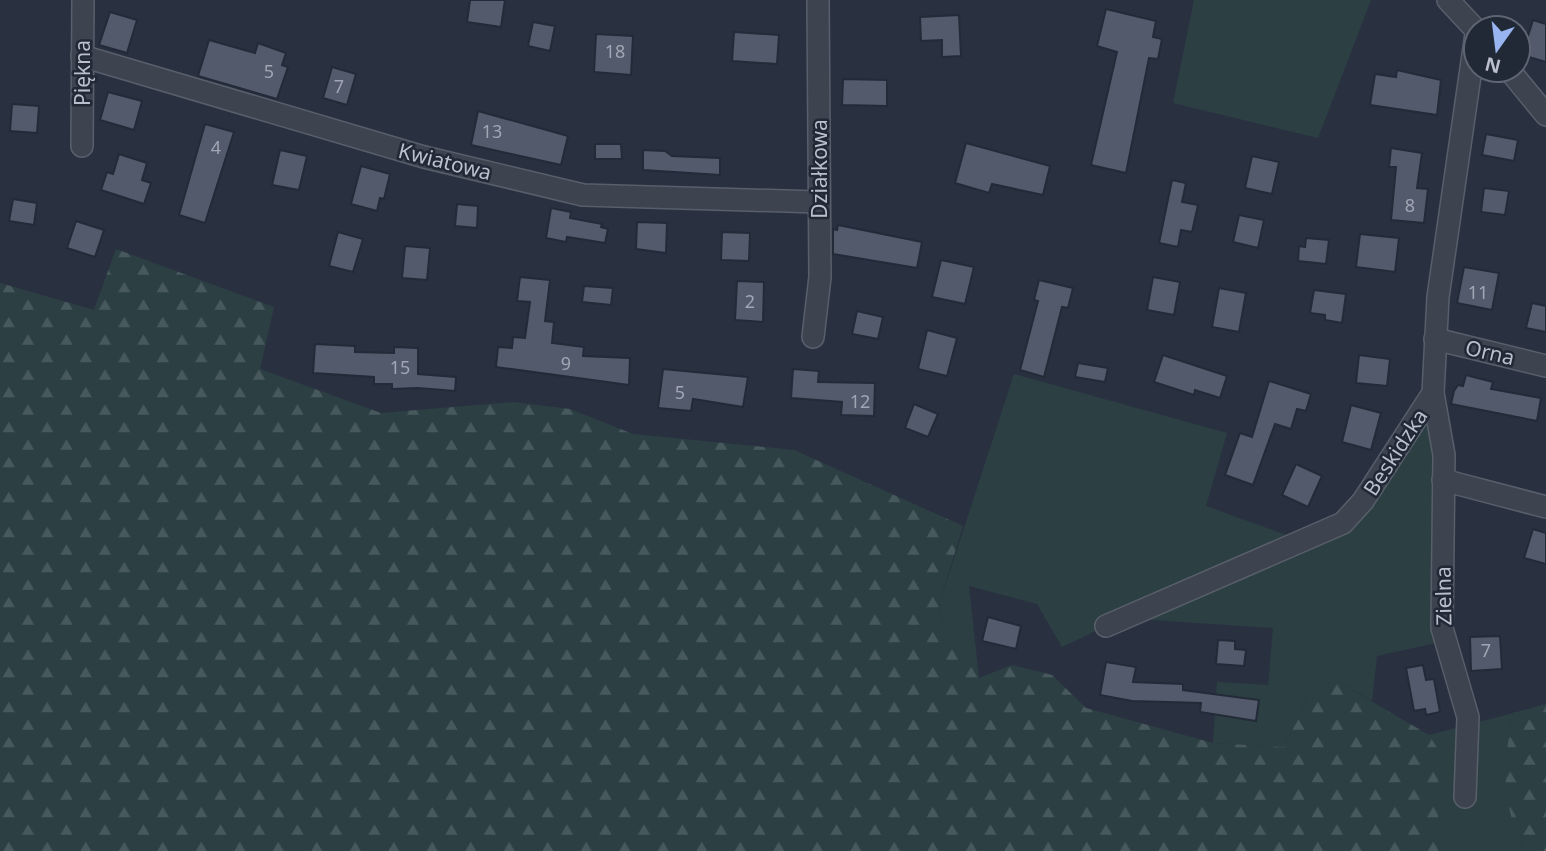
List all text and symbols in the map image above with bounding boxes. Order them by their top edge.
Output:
north arrow [1462,14,1532,84]
house number: 18 [605,39,625,63]
street label: Piękna [68,40,96,106]
text: N [1482,51,1504,80]
house number: 5 [264,59,274,83]
house number: 7 [334,74,344,98]
house number: 13 [482,119,502,143]
street label: Działkowa [805,119,833,219]
house number: 4 [211,135,221,159]
street label: Kwiatowa [396,136,494,186]
house number: 8 [1405,193,1415,217]
house number: 11 [1468,280,1488,304]
house number: 2 [745,289,755,313]
street label: Orna [1463,333,1517,371]
house number: 9 [561,351,571,375]
house number: 15 [390,355,410,379]
house number: 5 [675,380,685,404]
house number: 12 [850,389,870,413]
street label: Beskidzka [1357,403,1433,501]
street label: Zielna [1428,566,1458,626]
house number: 7 [1481,638,1491,662]

